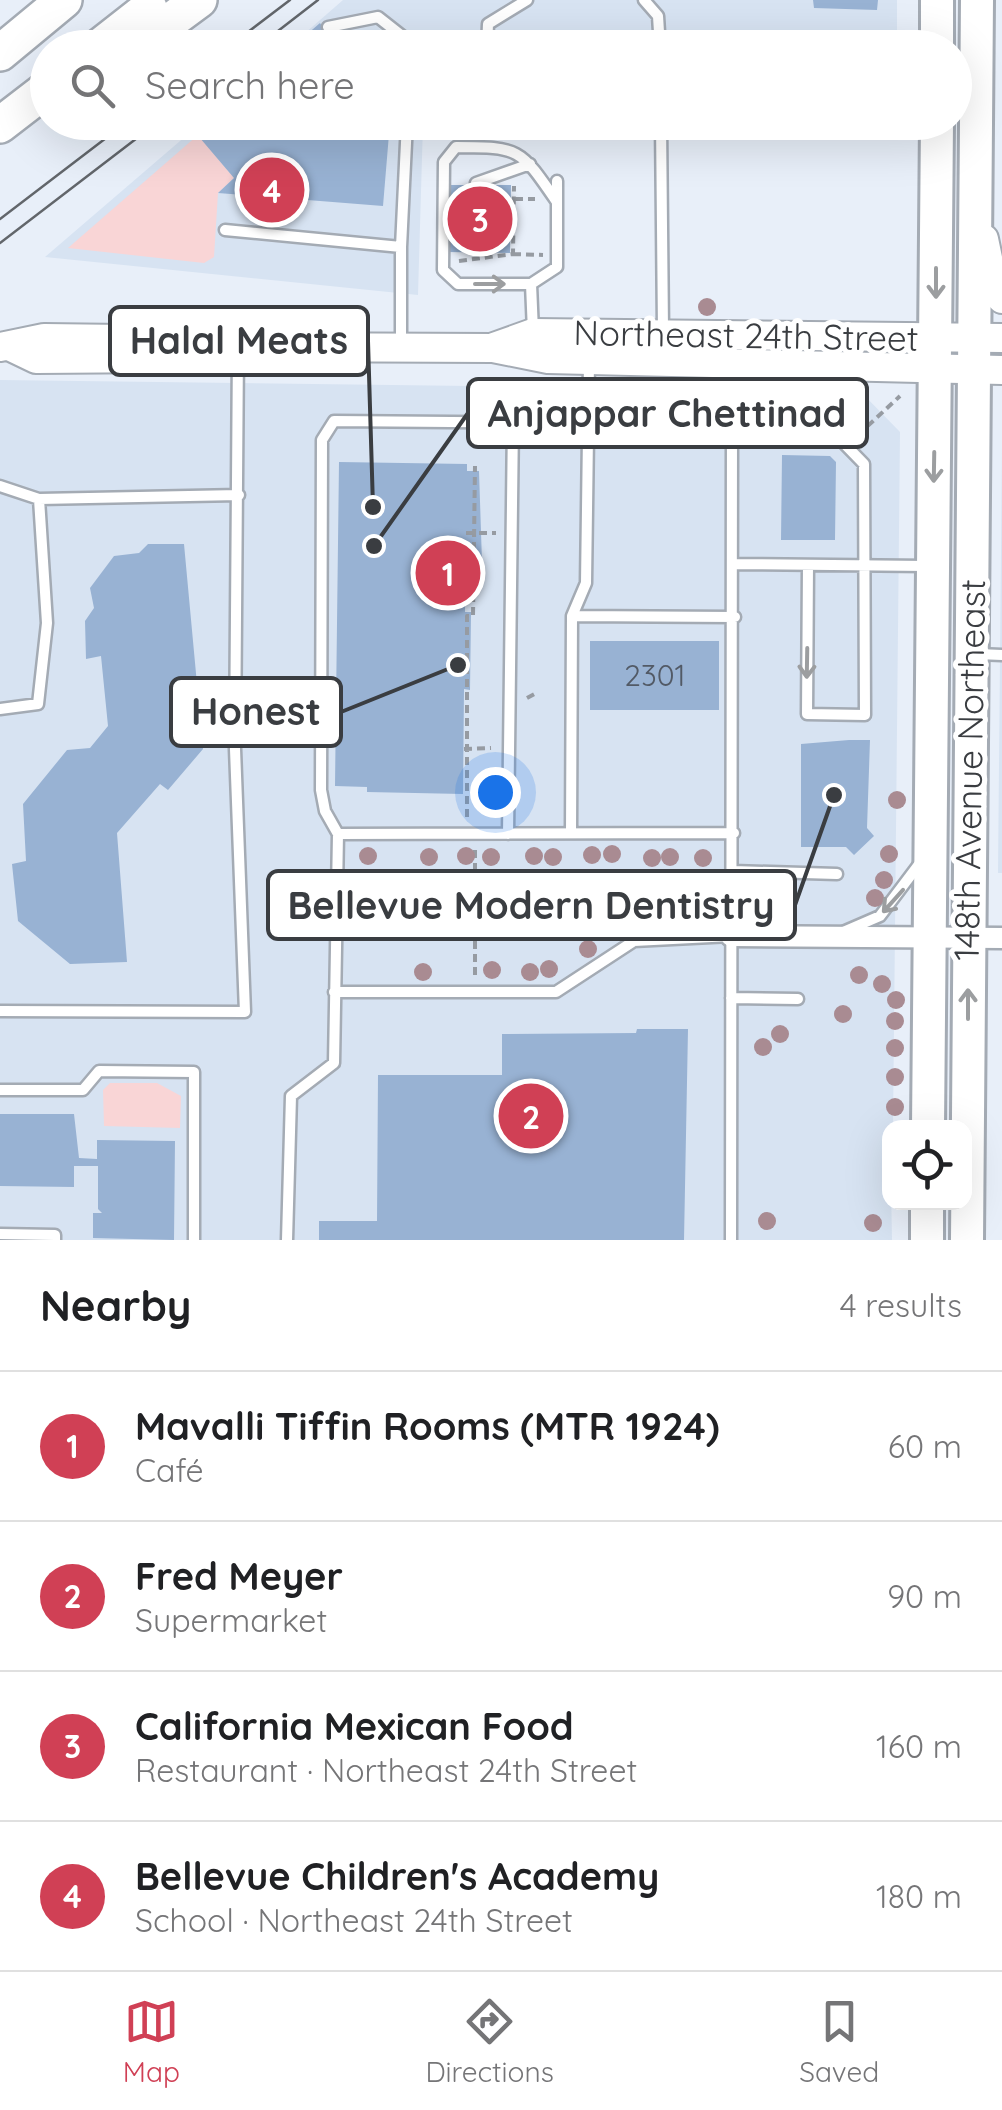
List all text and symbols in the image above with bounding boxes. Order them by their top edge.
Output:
search box [30,30,972,140]
icon: search [65,58,120,113]
text: Search here [145,61,355,109]
pin: 4 [240,152,304,228]
pin: 3 [448,182,512,256]
one-way arrow [926,266,946,299]
one-way arrow [474,274,506,294]
callout: Halal Meats [110,307,368,375]
street label: Northeast 24th Street [573,310,919,360]
text: Halal Meats [130,316,348,364]
callout: Anjappar Chettinad [468,379,867,447]
text: Anjappar Chettinad [488,389,846,437]
one-way arrow [925,450,944,482]
pin: 1 [416,536,480,610]
street label: 148th Avenue Northeast [944,579,994,961]
one-way arrow [798,646,816,678]
house number: 2301 [624,656,686,694]
callout: Honest [171,678,341,746]
text: Honest [191,687,321,735]
your location [470,767,521,818]
callout: Bellevue Modern Dentistry [268,871,795,939]
text: Bellevue Modern Dentistry [288,881,774,929]
one-way arrow [882,888,905,914]
one-way arrow [958,989,978,1022]
pin: 2 [498,1078,564,1154]
map controls [882,1120,972,1210]
button: locate [882,1120,972,1210]
text: Nearby [40,1279,191,1332]
text: 4 results [840,1285,962,1325]
text: Mavalli Tiffin Rooms (MTR 1924) [135,1402,719,1450]
text: 1 [66,1426,79,1466]
text: 60 m [888,1426,962,1466]
text: Café [135,1450,204,1490]
text: Fred Meyer [135,1552,343,1600]
text: 2 [63,1576,82,1616]
text: 90 m [887,1576,962,1616]
text: Supermarket [135,1600,327,1640]
text: California Mexican Food [135,1702,574,1750]
text: 3 [64,1726,81,1766]
text: 160 m [876,1726,962,1766]
text: Restaurant · Northeast 24th Street [135,1750,637,1790]
text: Bellevue Children's Academy [135,1852,659,1900]
text: 4 [63,1876,82,1916]
text: 180 m [876,1876,962,1916]
text: School · Northeast 24th Street [135,1900,573,1940]
tab: Map [123,1994,180,2089]
tab: Directions [425,1994,554,2089]
tab: Saved [799,1994,879,2089]

